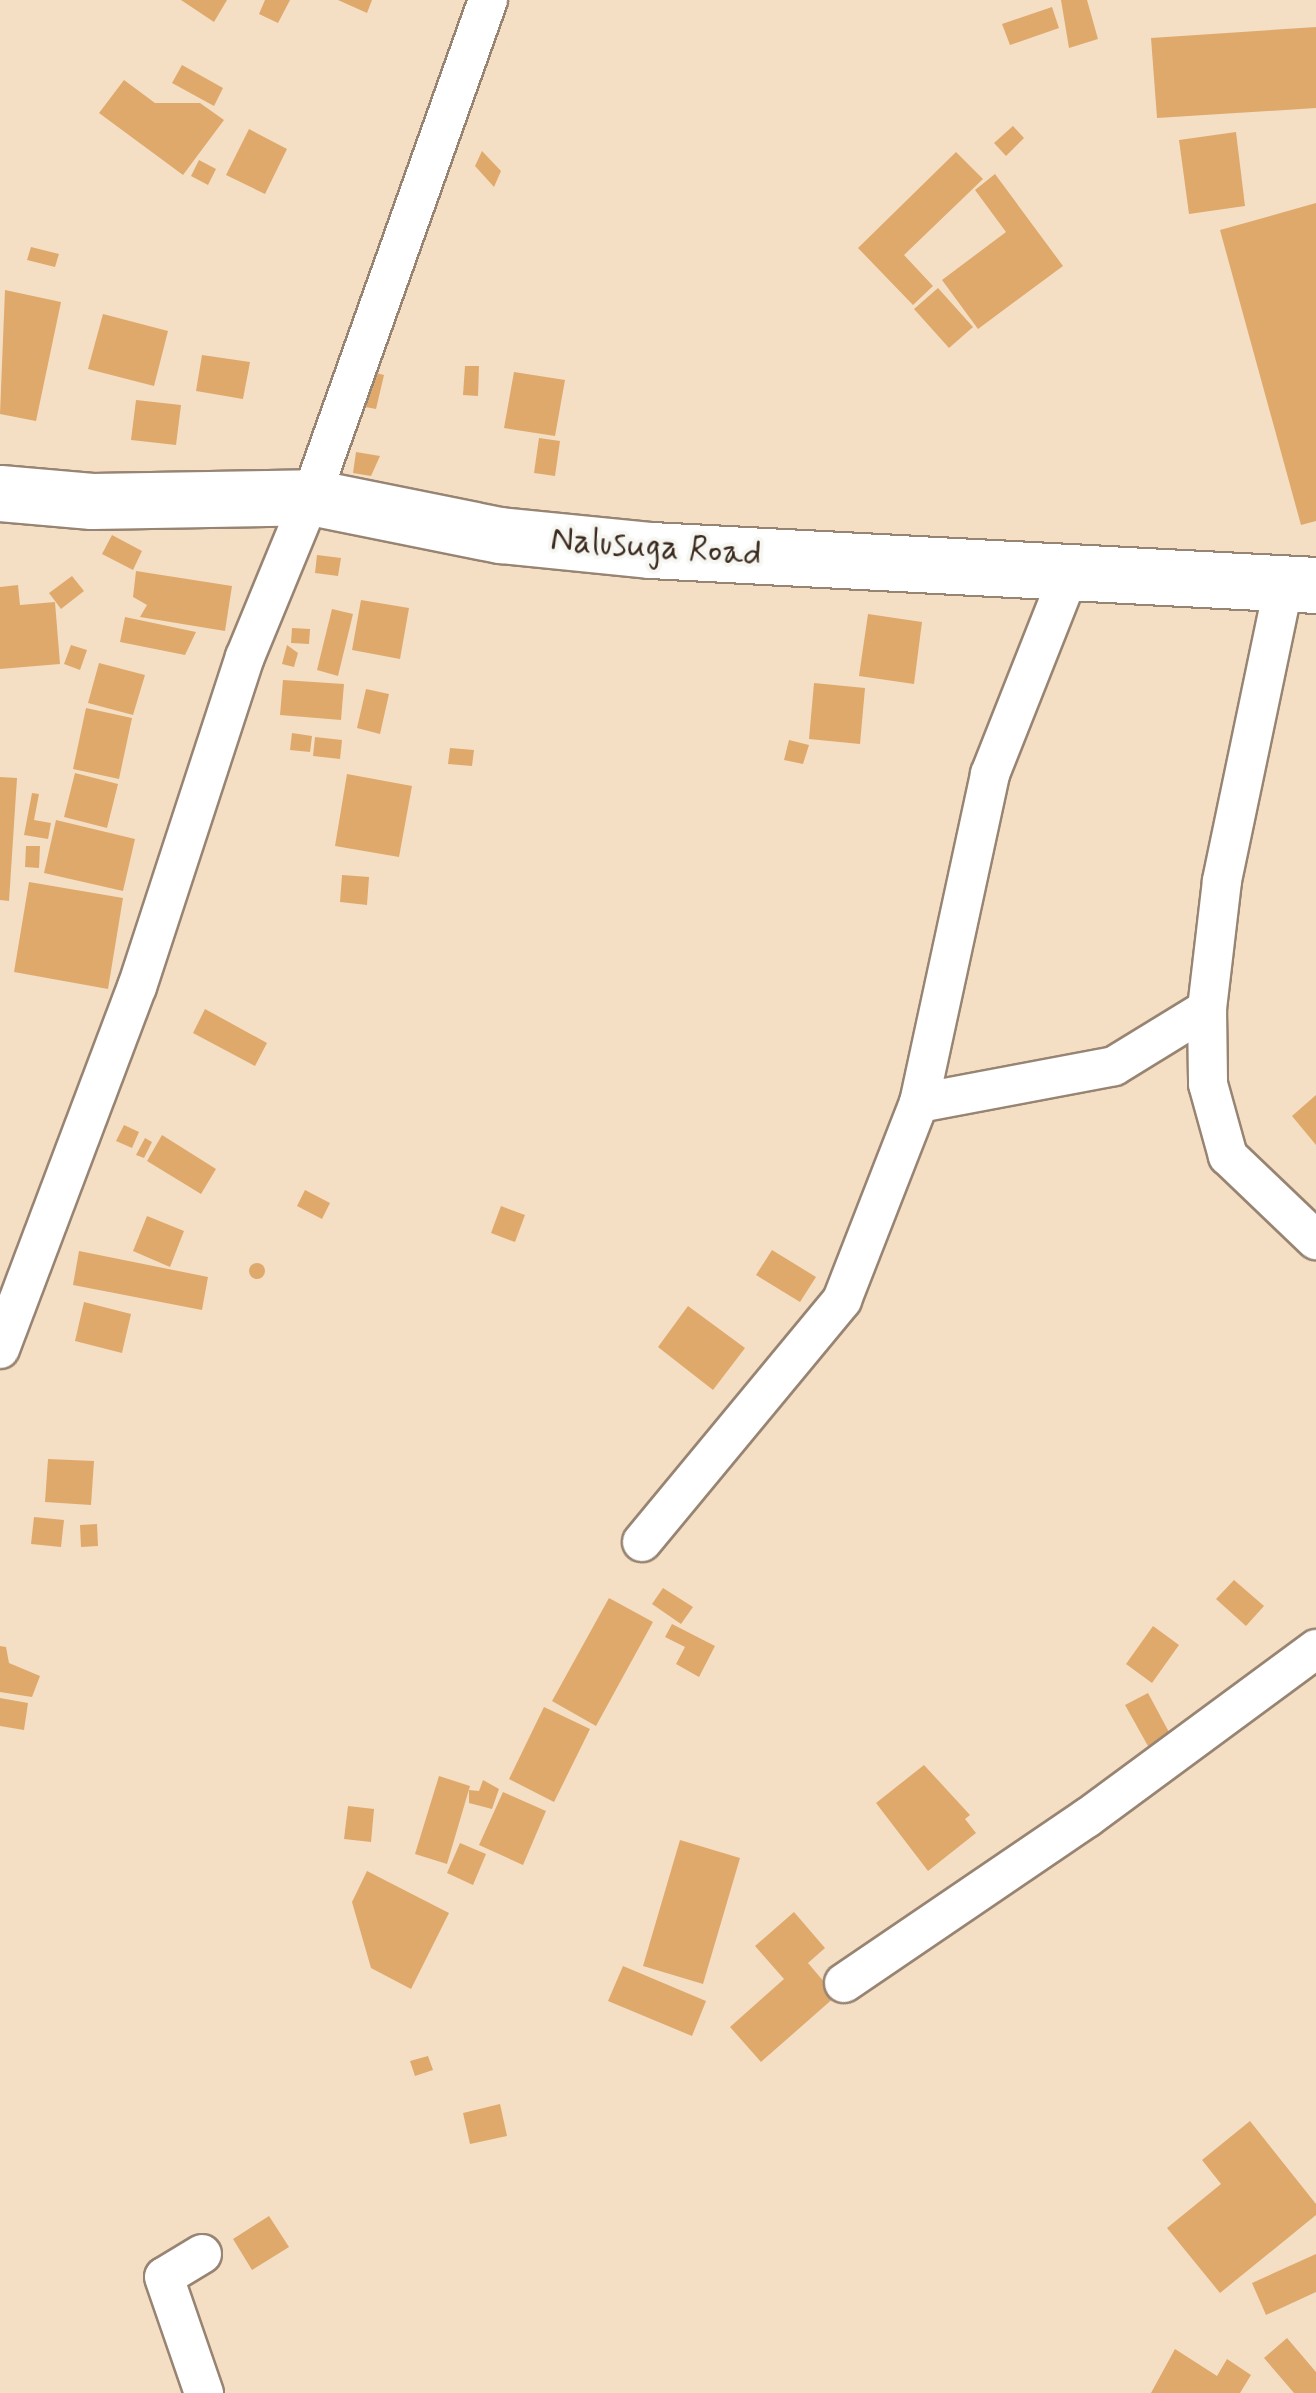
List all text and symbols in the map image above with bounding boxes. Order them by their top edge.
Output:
street label: Nalusuga Road [551,519,761,575]

